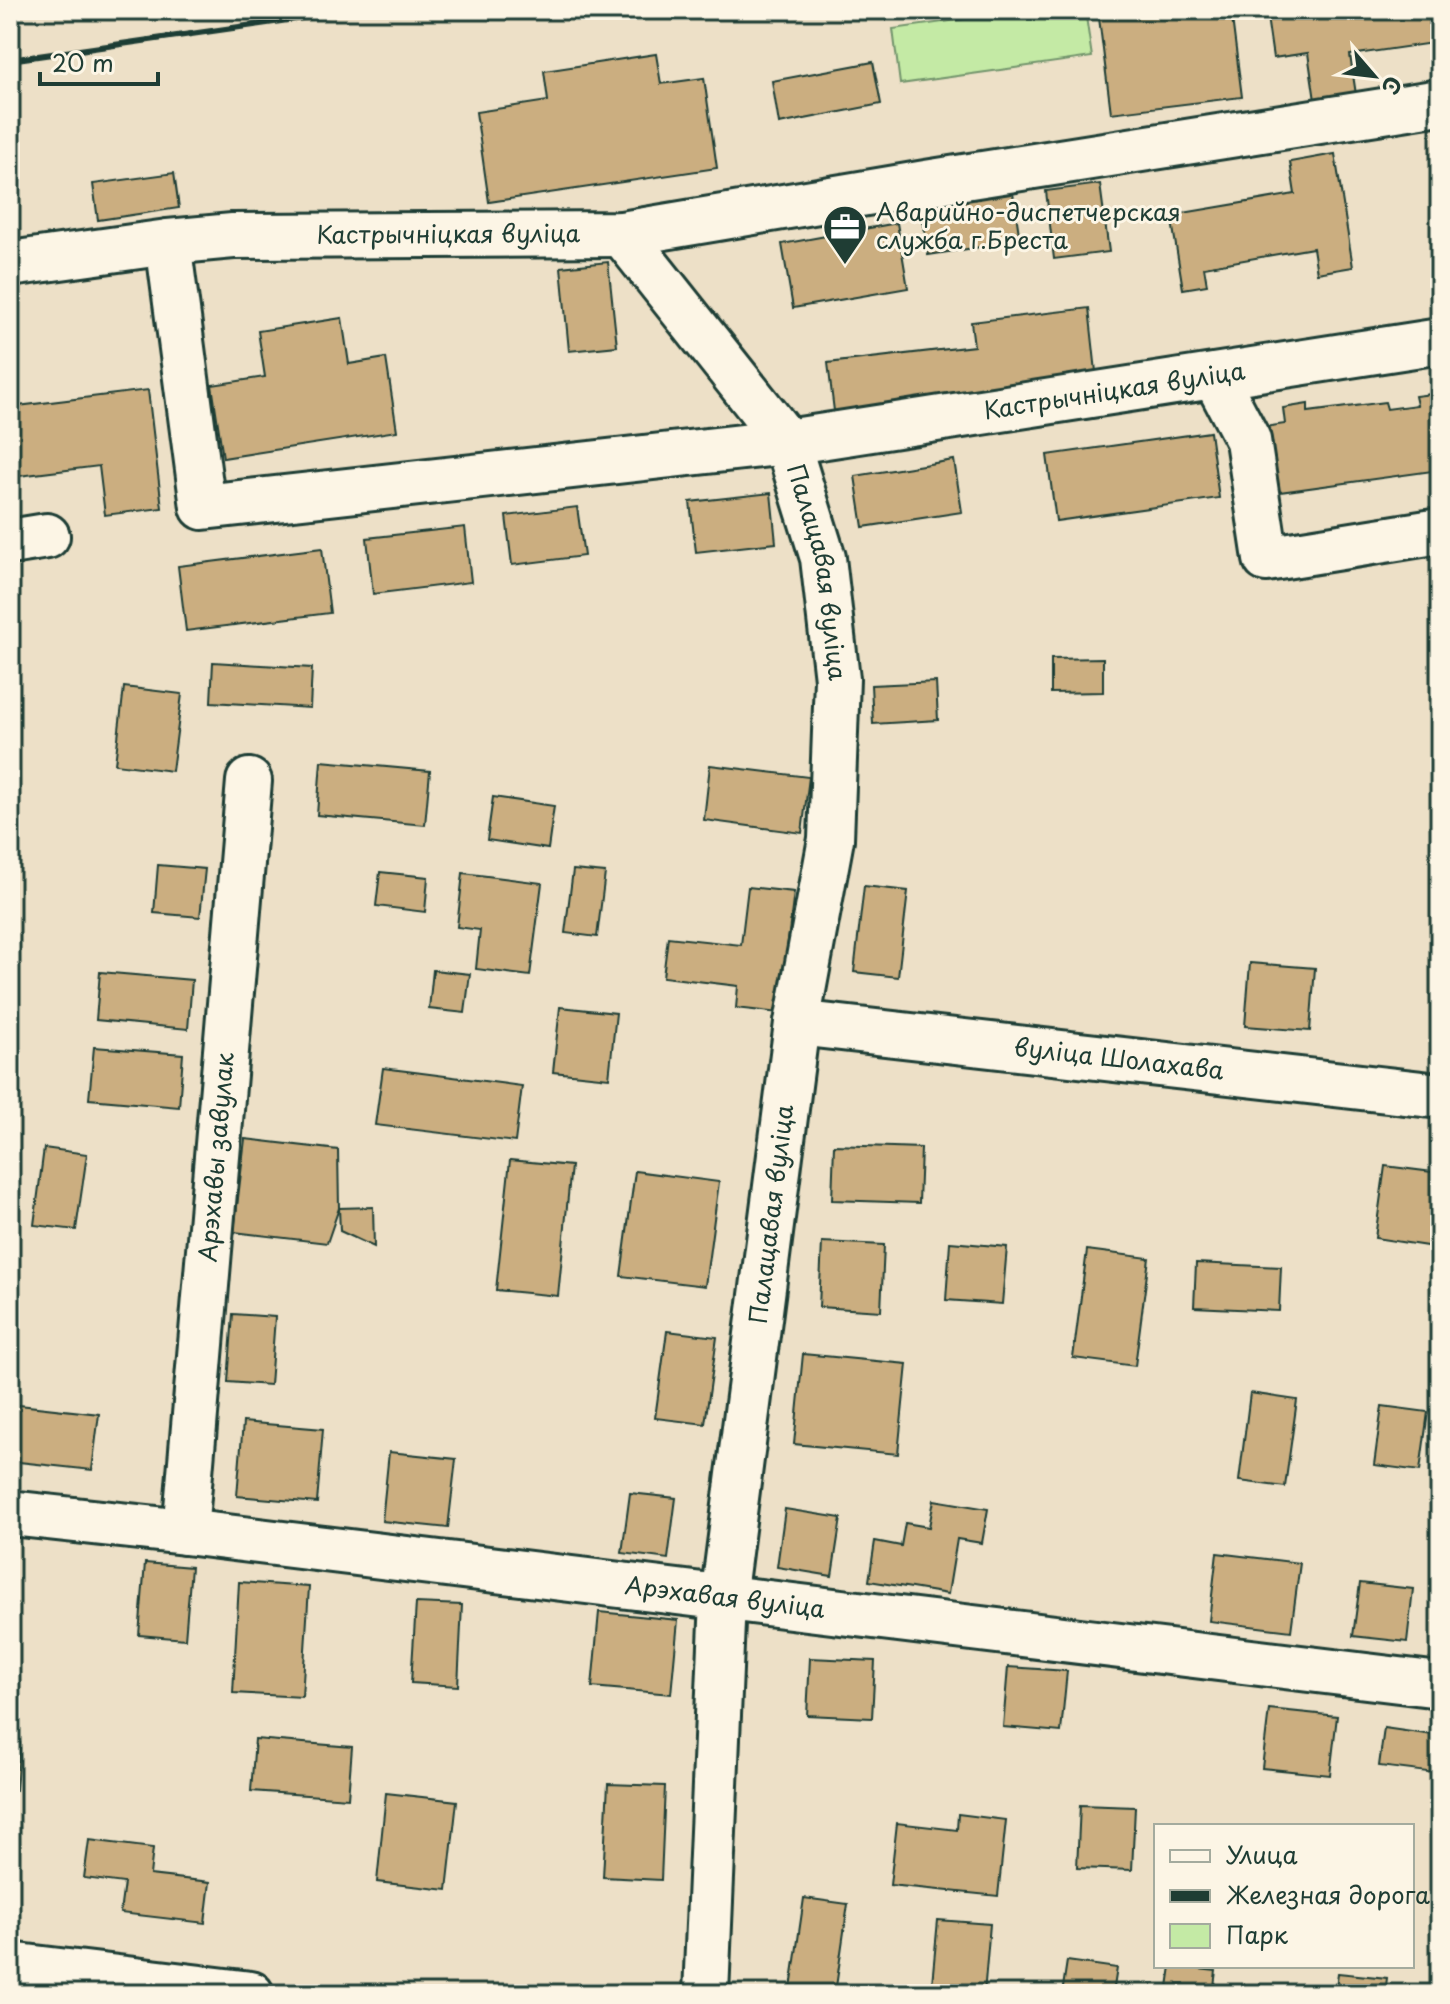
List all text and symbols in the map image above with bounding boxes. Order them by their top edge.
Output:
scale bar [40,36,158,86]
north arrow [1334,36,1414,116]
text: 20 m [52,44,114,80]
text: С [1375,71,1411,101]
place label: Аварийно-диспетчерская служба г.Бреста [876,193,1181,257]
office icon: Аварийно-диспетчерская служба г.Бреста [821,203,869,266]
street label: Кастрычніцкая вуліца [316,214,581,252]
street label: Кастрычніцкая вуліца [981,351,1247,427]
street label: Палацавая вуліца [779,459,857,683]
street label: вуліца Шолахава [1012,1028,1226,1087]
street label: Арэхавы завулак [188,1050,242,1263]
street label: Палацавая вуліца [739,1102,801,1325]
street label: Арэхавая вуліца [623,1566,828,1626]
legend [1154,1824,1414,1968]
text: Улица [1226,1836,1298,1872]
text: Железная дорога [1226,1876,1430,1912]
text: Парк [1226,1916,1289,1952]

